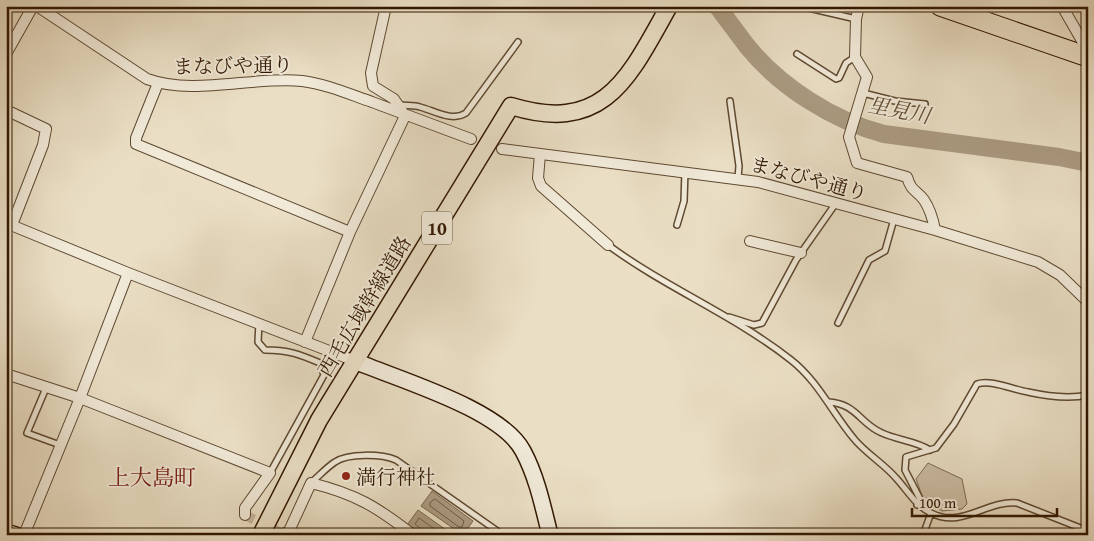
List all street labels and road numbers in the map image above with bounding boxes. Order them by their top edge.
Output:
street label: まなびや通り [173,49,293,81]
street label: まなびや通り [747,148,871,208]
road number: 10 [422,212,452,244]
street label: 西毛広域幹線道路 [310,230,418,382]

